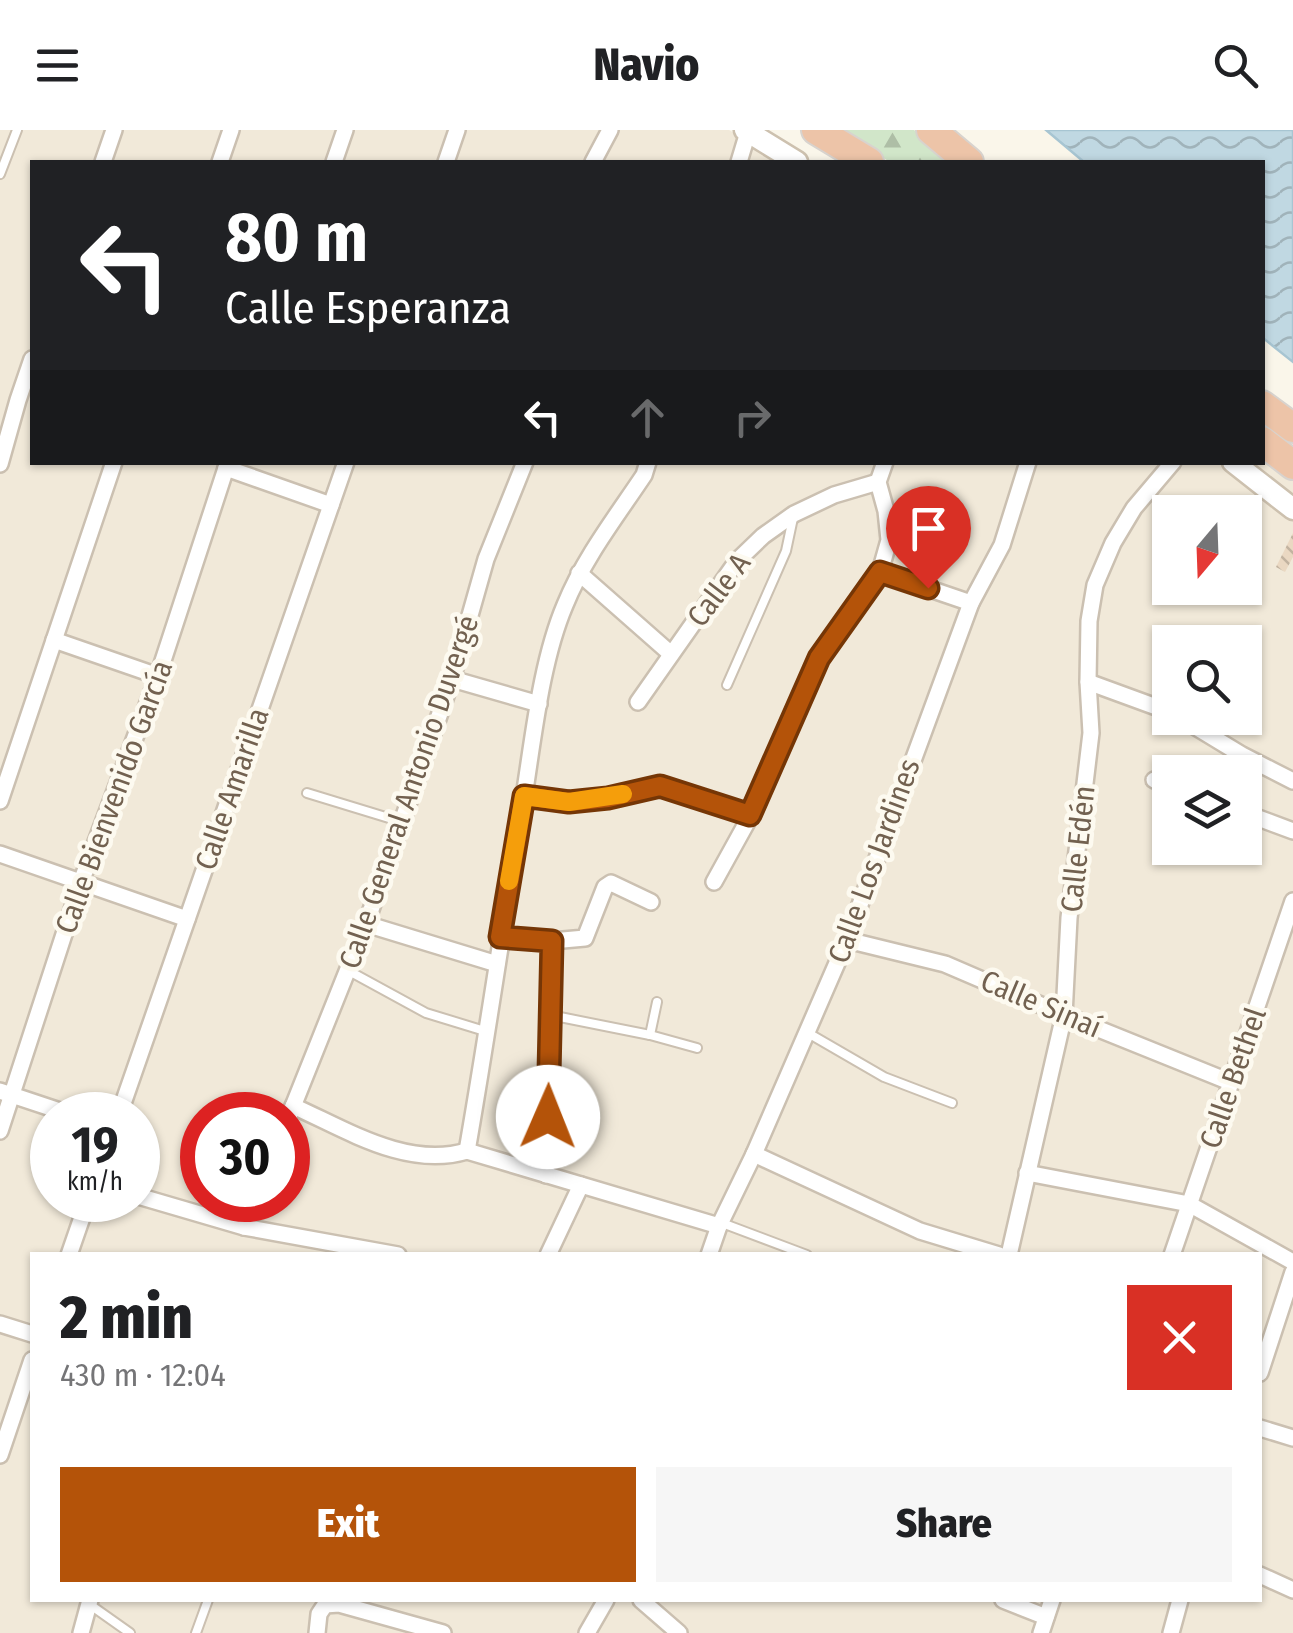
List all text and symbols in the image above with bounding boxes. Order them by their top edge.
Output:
icon: menu [30,38,85,93]
text: Navio [594,38,699,92]
icon: search [1208,38,1263,93]
text: 80 m [225,196,368,280]
icon: left [60,200,190,330]
text: Calle Esperanza [225,281,511,335]
icon: left [515,390,570,445]
icon: ahead [620,390,675,445]
icon: right [725,390,780,445]
pin [886,486,971,589]
north arrow [1152,495,1262,605]
map controls [1152,495,1262,865]
icon: arrive [901,501,956,556]
street label: Calle A [680,546,758,634]
street label: Calle General Antonio Duvergé [332,611,486,973]
button: search [1152,625,1262,735]
street label: Calle Bienvenido García [48,655,180,939]
street label: Calle Amarilla [187,703,277,875]
street label: Calle Los Jardines [820,754,928,968]
button: layers [1152,755,1262,865]
street label: Calle Edén [1053,784,1103,914]
street label: Calle Sinaí [975,963,1107,1045]
street label: Calle Bethel [1192,1003,1274,1153]
position arrow [496,1065,600,1169]
speed limit sign: 30 [180,1092,310,1222]
text: 19 [71,1115,118,1175]
text: km/h [67,1167,123,1197]
text: 2 min [60,1282,193,1354]
button: close [1127,1285,1232,1390]
text: 430 m · 12:04 [60,1356,226,1394]
button: Exit [60,1467,636,1582]
button: Share [656,1467,1232,1582]

